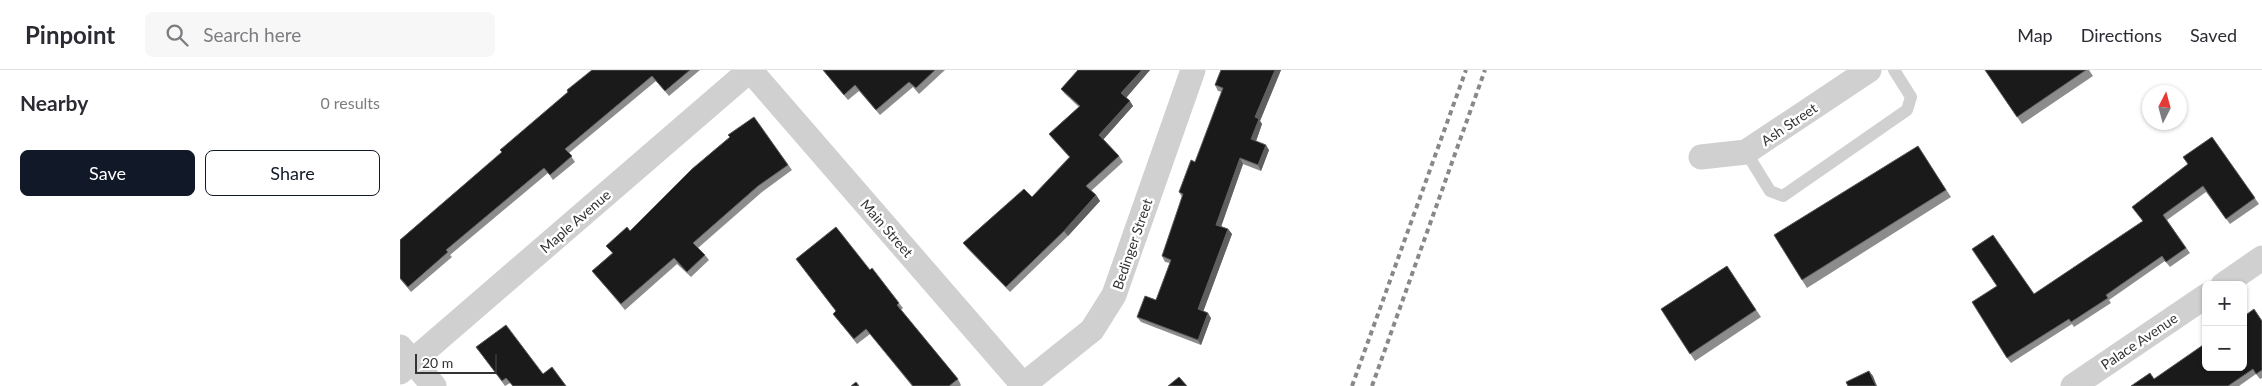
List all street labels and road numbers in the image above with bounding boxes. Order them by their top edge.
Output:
street label: Ash Street [1758,99,1820,149]
street label: Maple Avenue [536,186,614,256]
street label: Main Street [857,195,917,261]
street label: Bedinger Street [1108,196,1156,292]
street label: Palace Avenue [2097,309,2181,373]

